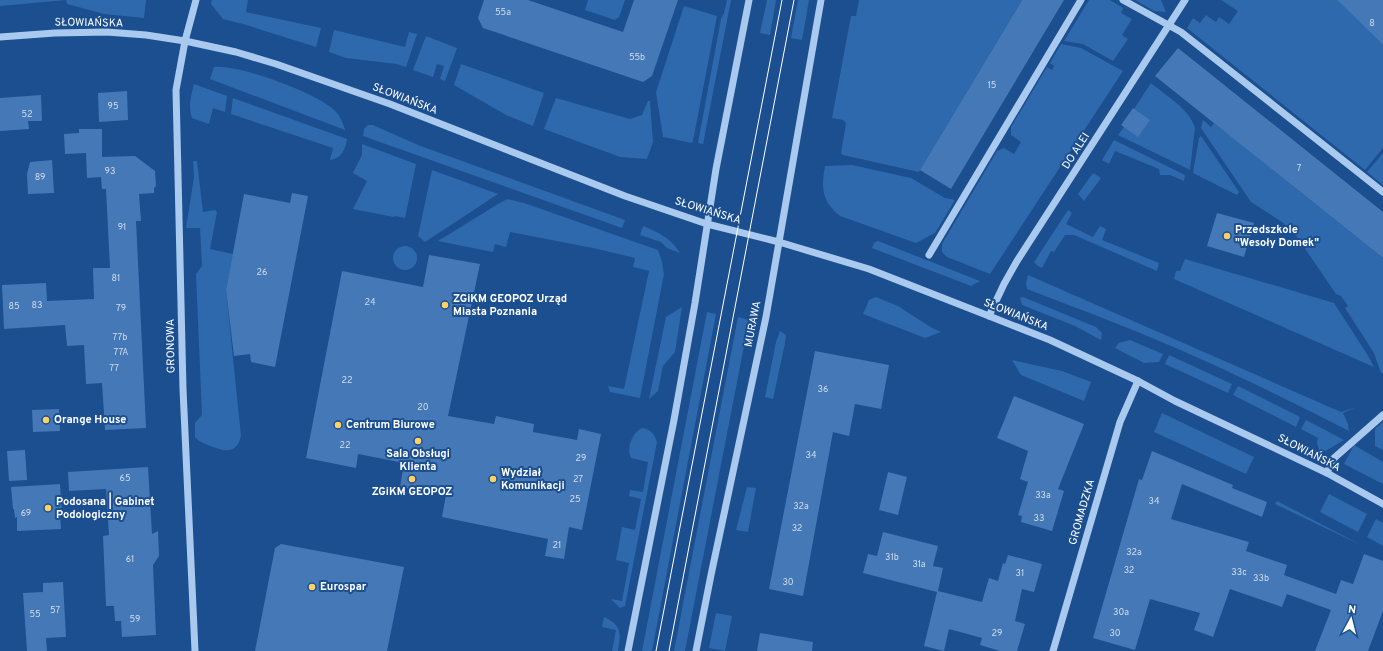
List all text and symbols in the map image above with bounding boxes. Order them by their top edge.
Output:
house number: 55a [495,7,511,18]
street label: SŁOWIAŃSKA [55,14,124,31]
house number: 8 [1369,18,1375,29]
house number: 55b [629,52,645,63]
street label: SŁOWIAŃSKA [370,79,440,118]
house number: 15 [988,80,996,91]
house number: 95 [108,101,118,112]
house number: 52 [21,109,33,120]
street label: DO ALEI [1059,130,1093,172]
house number: 7 [1297,163,1302,174]
house number: 93 [105,166,115,177]
house number: 89 [35,172,45,183]
street label: SŁOWIAŃSKA [673,193,743,228]
house number: 91 [118,222,126,233]
place label: Przedszkole "Wesoły Domek" [1235,223,1319,250]
marker: Przedszkole "Wesoły Domek" [1222,231,1232,241]
house number: 26 [257,267,267,278]
house number: 81 [112,273,120,284]
place label: ZGiKM GEOPOZ Urząd Miasta Poznania [453,292,567,319]
street label: SŁOWIAŃSKA [981,295,1051,334]
house number: 24 [364,297,376,308]
house number: 83 [32,300,42,311]
marker: ZGiKM GEOPOZ Urząd Miasta Poznania [440,300,450,310]
street label: MURAWA [742,300,764,348]
house number: 85 [8,301,20,312]
house number: 79 [116,303,126,314]
street label: GRONOWA [164,319,178,373]
house number: 77b [113,332,127,343]
house number: 77A [114,347,128,358]
house number: 77 [109,363,119,374]
house number: 22 [341,375,353,386]
house number: 36 [818,384,828,395]
house number: 20 [417,402,429,413]
place label: Orange House [54,413,126,427]
marker: Orange House [41,415,51,425]
place label: Centrum Biurowe [346,418,435,432]
marker: Centrum Biurowe [333,420,343,430]
street label: SŁOWIAŃSKA [1275,430,1343,475]
marker: Sala Obsługi Klienta [413,436,423,446]
house number: 22 [339,440,351,451]
place label: Sala Obsługi Klienta [386,447,450,474]
house number: 34 [805,450,817,461]
house number: 29 [576,453,586,464]
place label: Wydział Komunikacji [501,466,565,493]
house number: 65 [120,473,130,484]
marker: ZGiKM GEOPOZ [407,474,417,484]
marker: Wydział Komunikacji [488,474,498,484]
house number: 27 [573,474,583,485]
street label: GROMADZKA [1066,477,1098,547]
place label: ZGiKM GEOPOZ [372,485,452,499]
house number: 33a [1035,490,1051,501]
place label: Podosana | Gabinet Podologiczny [56,492,155,522]
house number: 25 [569,494,581,505]
house number: 34 [1148,496,1160,507]
house number: 32a [793,501,809,512]
marker: Podosana | Gabinet Podologiczny [43,503,53,513]
house number: 69 [21,508,31,519]
house number: 33 [1034,513,1044,524]
house number: 32 [792,523,802,534]
house number: 21 [553,540,561,551]
house number: 32a [1126,547,1142,558]
house number: 31b [885,552,899,563]
house number: 61 [126,554,134,565]
house number: 31a [912,559,926,570]
house number: 32 [1124,565,1134,576]
house number: 33c [1231,567,1247,578]
house number: 31 [1016,568,1024,579]
house number: 33b [1253,573,1269,584]
house number: 30 [782,577,794,588]
place label: Eurospar [320,580,367,594]
marker: Eurospar [307,582,317,592]
north arrow [1331,599,1371,639]
text: N [1347,603,1357,617]
house number: 57 [50,605,60,616]
house number: 30a [1113,607,1129,618]
house number: 55 [29,609,41,620]
house number: 59 [130,614,140,625]
house number: 29 [992,628,1002,639]
house number: 30 [1109,628,1121,639]

